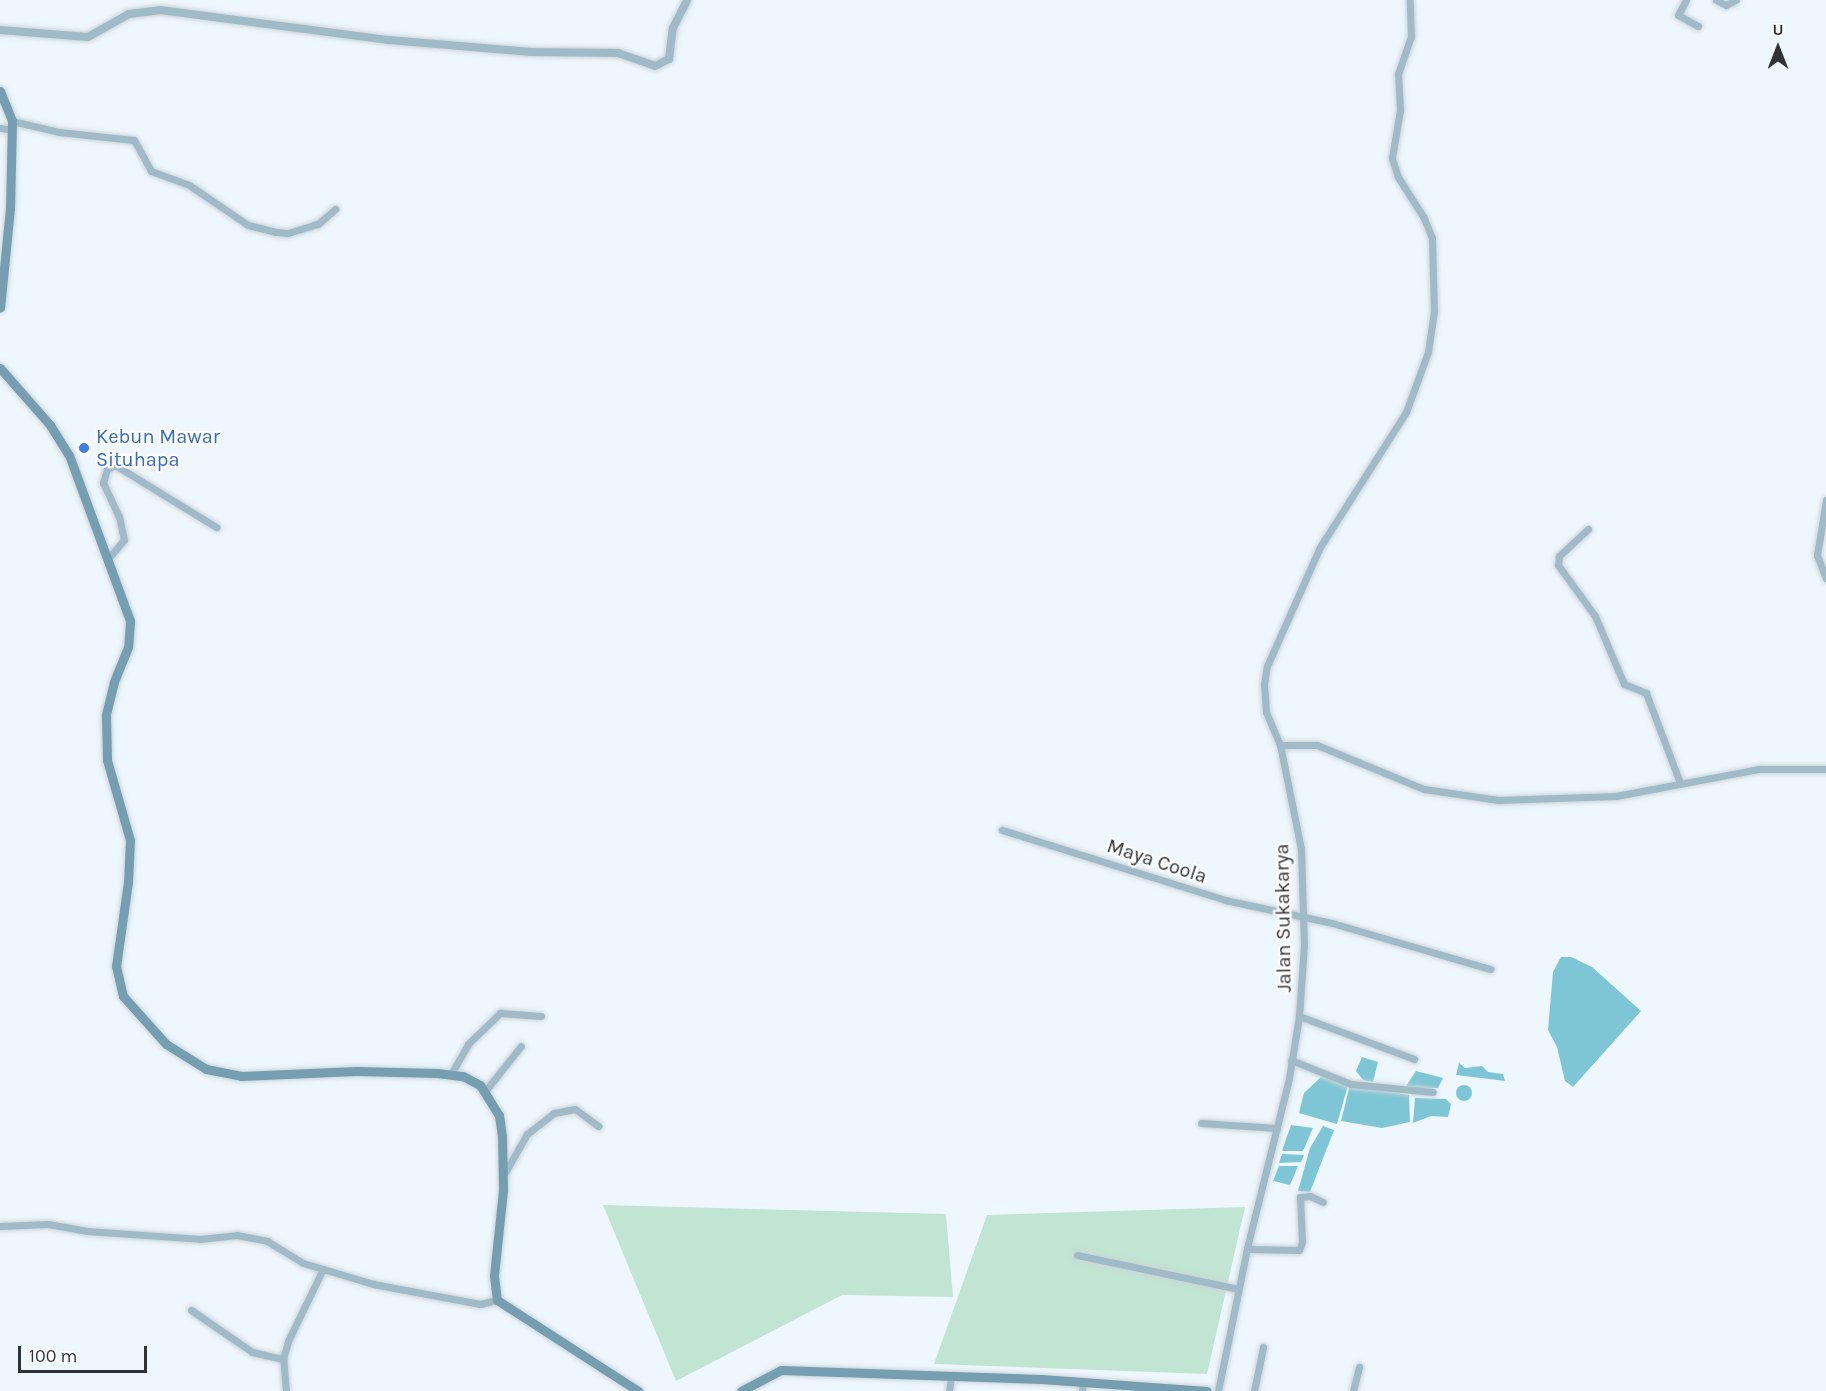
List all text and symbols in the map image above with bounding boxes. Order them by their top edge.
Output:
north arrow [1748,18,1808,78]
text: U [1772,20,1784,39]
place label: Kebun Mawar Situhapa [96,424,220,471]
marker: Kebun Mawar Situhapa [77,441,91,455]
street label: Maya Coola [1104,834,1210,888]
street label: Jalan Sukakarya [1270,843,1296,993]
scale bar [21,1334,150,1372]
text: 100 m [29,1345,77,1367]

